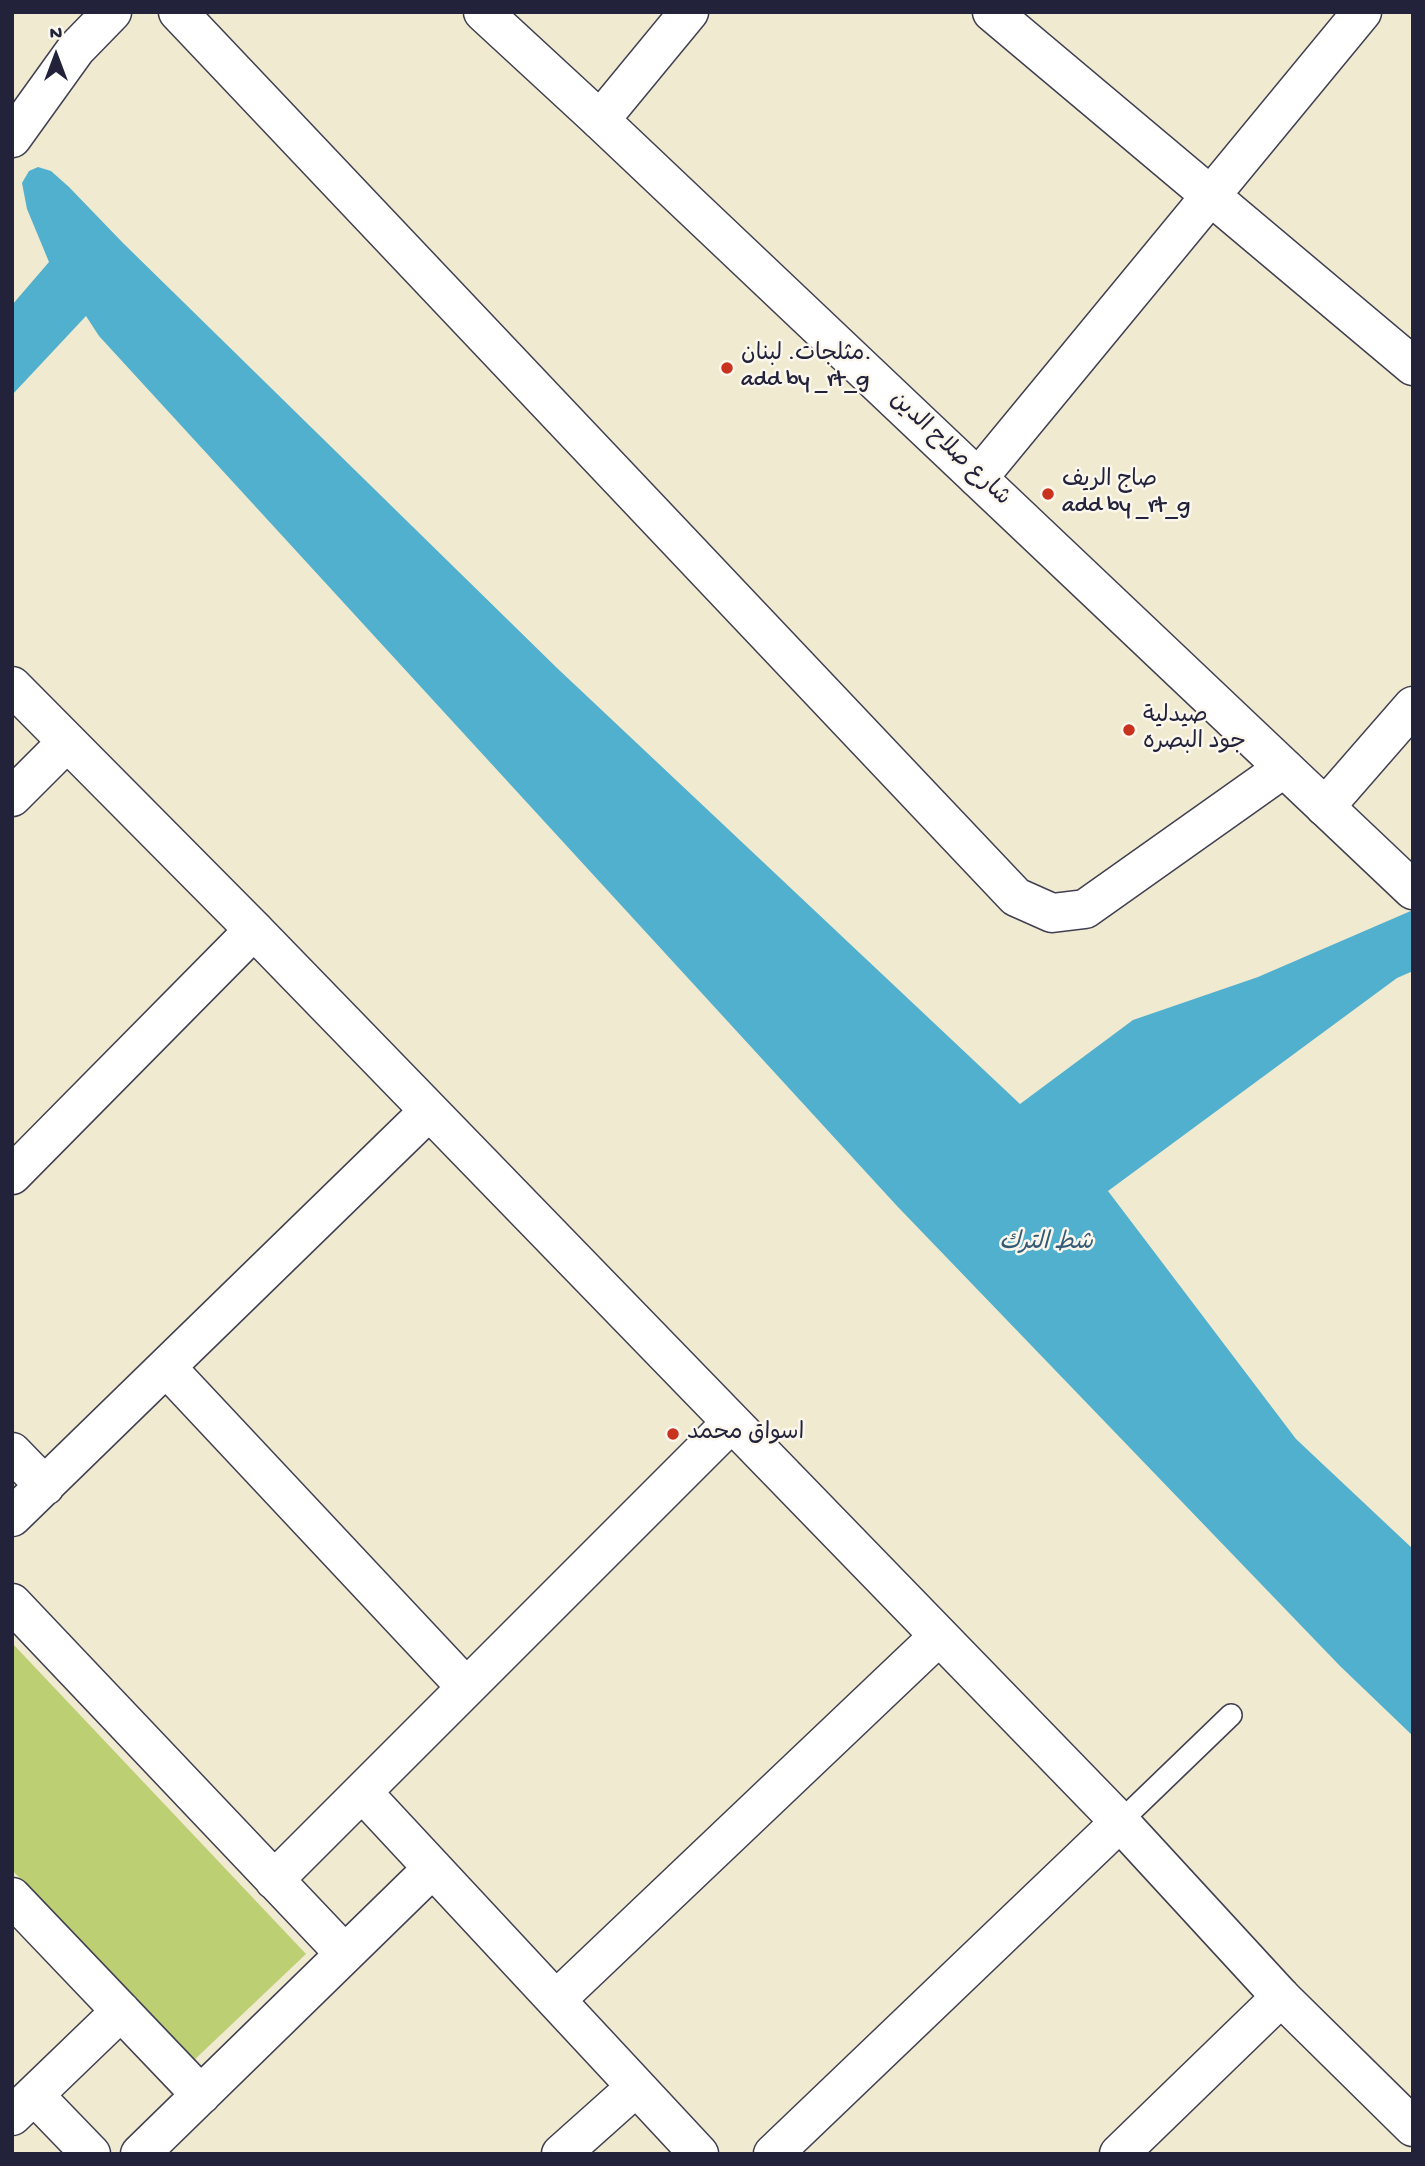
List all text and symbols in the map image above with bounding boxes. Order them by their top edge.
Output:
north arrow [21,21,91,91]
text: N [50,23,62,46]
place label: مثلجات. لبنان. add by _rt_g [741,341,871,395]
marker: مثلجات. لبنان. add by _rt_g [719,360,735,376]
street label: شارع صلاح الدين [883,387,1015,513]
place label: صاج الريف add by _rt_g [1062,467,1190,521]
marker: صاج الريف add by _rt_g [1040,486,1056,502]
place label: صيدلية جود البصره [1143,703,1246,757]
marker: صيدلية جود البصره [1121,722,1137,738]
water label: شط الترك [999,1230,1093,1258]
place label: اسواق محمد [687,1420,804,1448]
marker: اسواق محمد [665,1426,681,1442]

